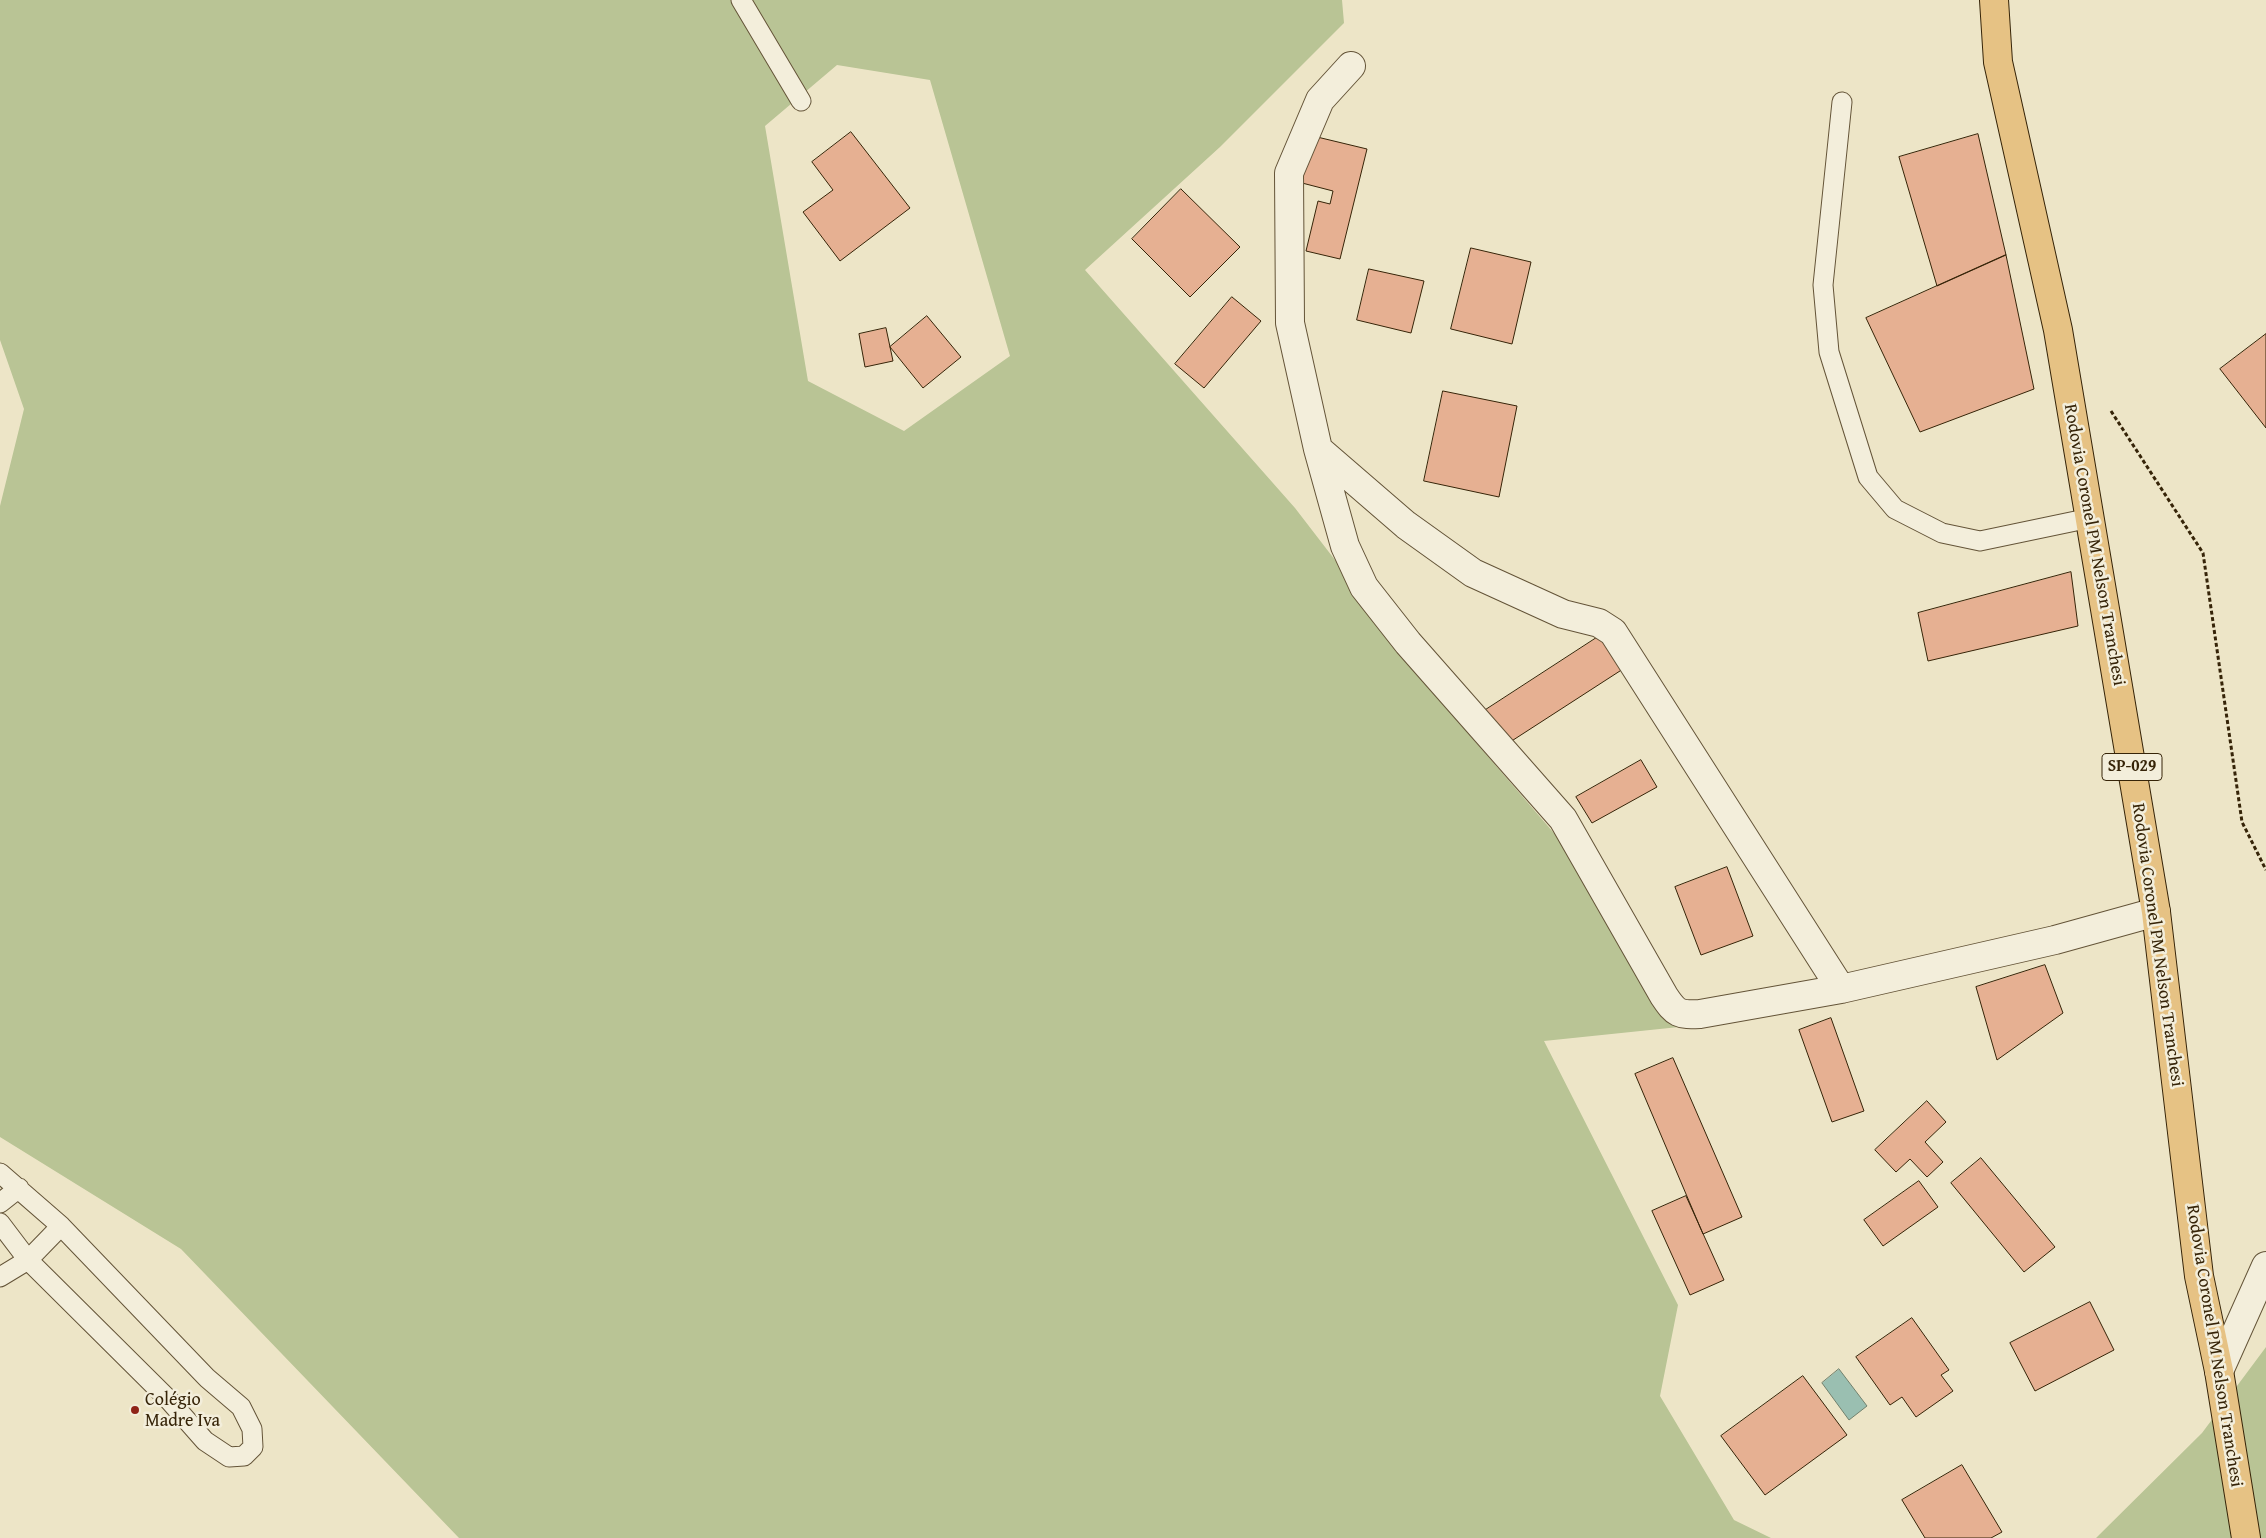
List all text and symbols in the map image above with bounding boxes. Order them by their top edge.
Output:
street label: Rodovia Coronel PM Nelson Tranchesi [2059,402,2129,688]
road number: SP-029 [2102,754,2162,780]
street label: Rodovia Coronel PM Nelson Tranchesi [2126,802,2188,1088]
street label: Rodovia Coronel PM Nelson Tranchesi [2181,1203,2247,1489]
place label: Colégio Madre Iva [145,1389,220,1432]
marker: Colégio Madre Iva [129,1404,141,1416]

